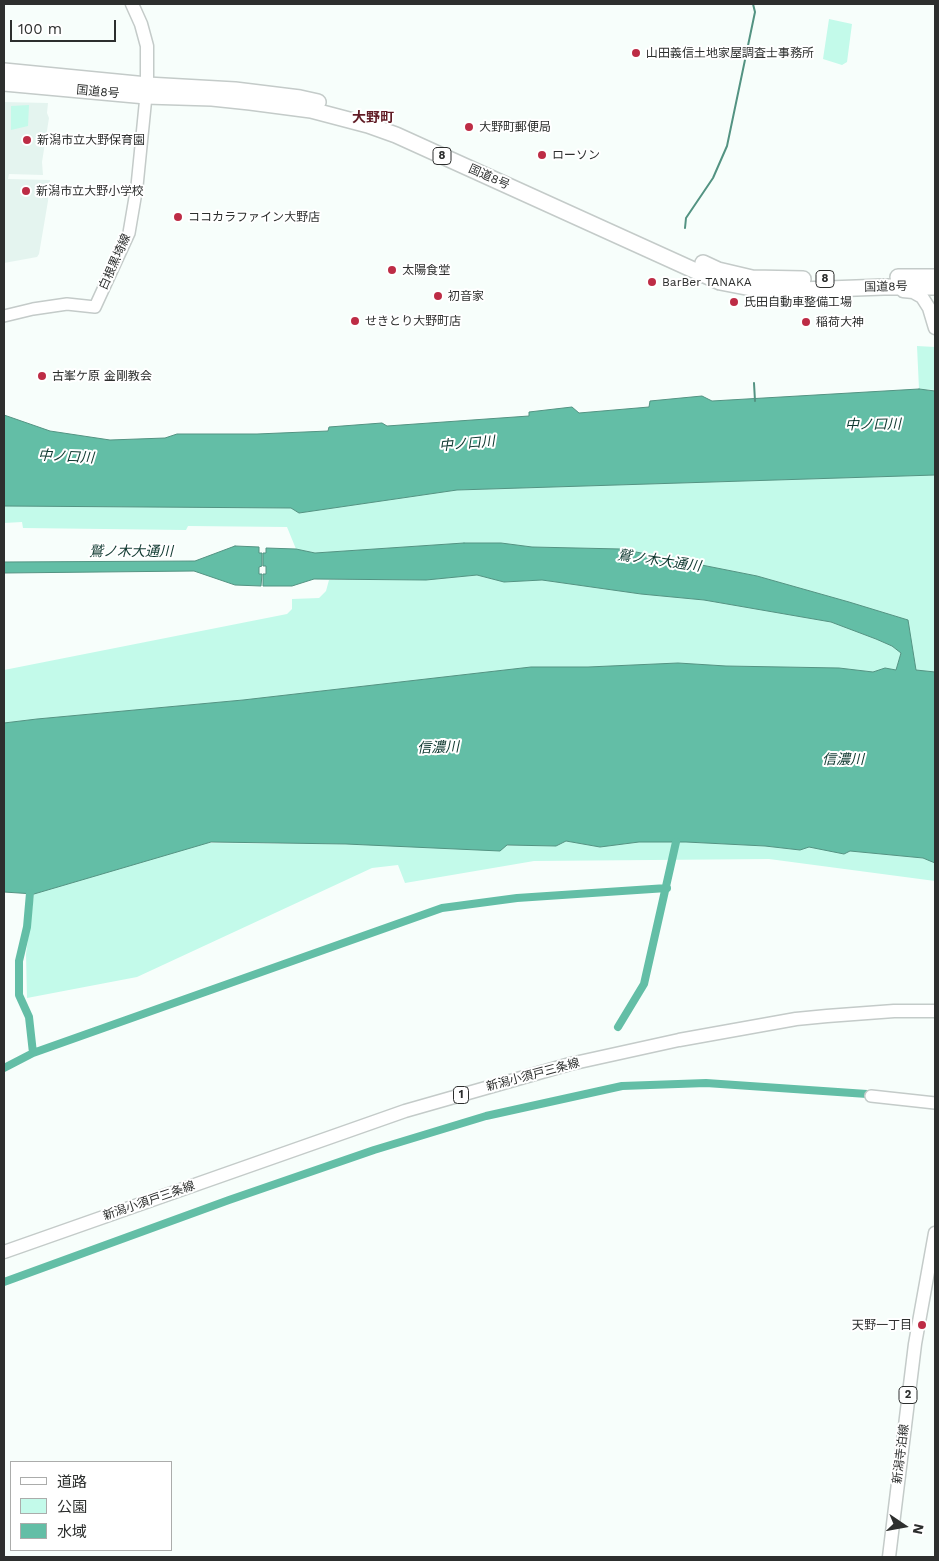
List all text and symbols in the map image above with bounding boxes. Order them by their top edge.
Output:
scale bar [12,10,119,42]
text: 100 m [18,20,62,38]
place label: 山田義信土地家屋調査士事務所 [646,46,814,60]
marker: 山田義信土地家屋調査士事務所 [630,47,642,59]
street label: 国道8号 [76,83,120,101]
district label: 大野町 [352,110,394,126]
place label: 大野町郵便局 [479,120,551,134]
marker: 大野町郵便局 [463,121,475,133]
place label: 新潟市立大野保育園 [37,133,145,147]
marker: 新潟市立大野保育園 [21,134,33,146]
road number: 8 [433,148,451,164]
place label: ローソン [552,148,600,162]
marker: ローソン [536,149,548,161]
street label: 国道8号 [466,162,512,192]
place label: 新潟市立大野小学校 [36,184,144,198]
marker: 新潟市立大野小学校 [20,185,32,197]
place label: ココカラファイン大野店 [188,210,320,224]
marker: ココカラファイン大野店 [172,211,184,223]
street label: 白根黒埼線 [96,232,134,292]
place label: 太陽食堂 [402,263,450,277]
marker: 太陽食堂 [386,264,398,276]
road number: 8 [816,270,834,288]
place label: BarBer TANAKA [662,275,752,289]
marker: BarBer TANAKA [646,276,658,288]
street label: 国道8号 [864,279,908,295]
place label: 初音家 [448,289,484,303]
marker: 初音家 [432,290,444,302]
place label: 氏田自動車整備工場 [744,295,852,309]
marker: 氏田自動車整備工場 [728,296,740,308]
place label: せきとり大野町店 [365,314,461,328]
marker: せきとり大野町店 [349,315,361,327]
place label: 稲荷大神 [816,315,864,329]
marker: 稲荷大神 [800,316,812,328]
place label: 古峯ケ原 金剛教会 [52,369,152,383]
marker: 古峯ケ原 金剛教会 [36,370,48,382]
water label: 中ノ口川 [845,416,901,434]
water label: 中ノ口川 [438,433,496,455]
water label: 中ノ口川 [38,447,94,467]
water label: 鷲ノ木大通川 [89,544,173,560]
water label: 鷲ノ木大通川 [616,547,702,575]
water label: 信濃川 [417,739,459,757]
water label: 信濃川 [822,752,864,768]
street label: 新潟小須戸三条線 [485,1056,581,1094]
road number: 1 [454,1086,468,1104]
street label: 新潟小須戸三条線 [101,1179,197,1223]
place label: 天野一丁目 [852,1318,912,1332]
marker: 天野一丁目 [916,1319,928,1331]
road number: 2 [899,1386,917,1404]
street label: 新潟寺泊線 [890,1423,912,1485]
legend [10,1461,172,1551]
text: 道路 [57,1473,87,1491]
text: 公園 [57,1498,87,1516]
north arrow [879,1501,929,1551]
text: N [910,1522,928,1536]
text: 水域 [57,1523,87,1541]

